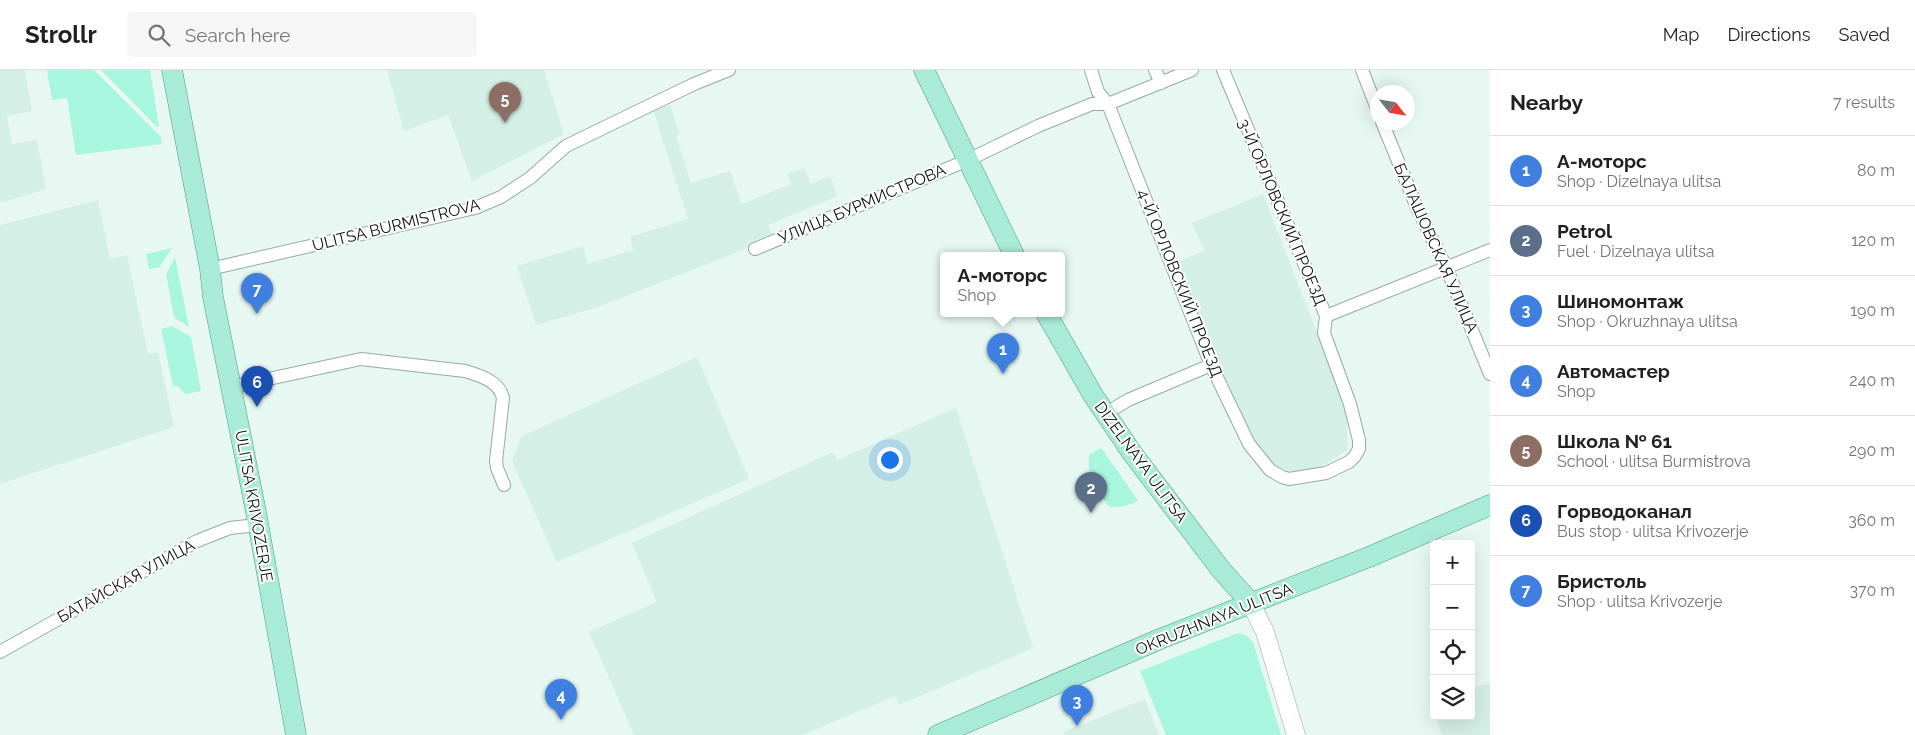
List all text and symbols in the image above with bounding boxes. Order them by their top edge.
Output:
search box [127,12,477,57]
text: Strollr [25,20,97,49]
icon: search [145,21,173,49]
text: Search here [185,24,290,46]
text: Map [1663,24,1699,45]
text: Directions [1727,24,1811,45]
text: Saved [1839,24,1890,45]
pin: 5 [489,82,521,123]
north arrow [1370,85,1415,130]
text: Nearby [1510,90,1583,115]
text: 7 results [1833,93,1895,112]
street label: 3-Й ОРЛОВСКИЙ ПРОЕЗД [1234,116,1330,308]
text: А-моторс [1557,150,1647,172]
street label: УЛИЦА БУРМИСТРОВА [775,160,949,248]
street label: БАЛАШОВСКАЯ УЛИЦА [1390,160,1482,336]
text: 1 [1522,161,1530,180]
text: 80 m [1857,161,1895,180]
text: Shop · Dizelnaya ulitsa [1557,172,1721,191]
street label: 4-Й ОРЛОВСКИЙ ПРОЕЗД [1134,186,1226,380]
street label: ULITSA BURMISTROVA [310,195,482,255]
text: Petrol [1557,220,1612,242]
text: 2 [1521,231,1531,250]
text: 120 m [1851,231,1895,250]
text: Fuel · Dizelnaya ulitsa [1557,242,1714,261]
popup [940,252,1065,317]
text: А-моторс [958,264,1047,286]
pin: 7 [241,273,273,314]
text: Shop [958,286,996,305]
text: Шиномонтаж [1557,290,1684,312]
text: 3 [1522,301,1530,320]
text: 190 m [1850,301,1895,320]
text: Shop · Okruzhnaya ulitsa [1557,312,1738,331]
pin: 1 [987,333,1019,374]
text: Автомастер [1557,360,1670,382]
pin: 6 [241,366,273,407]
text: 4 [1521,371,1531,390]
text: 240 m [1849,371,1895,390]
text: Shop [1557,382,1595,401]
street label: DIZELNAYA ULITSA [1091,398,1192,527]
street label: ULITSA KRIVOZERJE [231,429,277,584]
text: Школа № 61 [1557,430,1672,452]
text: 5 [1522,441,1530,460]
text: 290 m [1849,441,1895,460]
your location [877,447,903,473]
text: School · ulitsa Burmistrova [1557,452,1751,471]
pin: 2 [1075,472,1107,513]
text: Горводоканал [1557,500,1692,522]
text: 6 [1521,511,1531,530]
text: 360 m [1848,511,1895,530]
text: Bus stop · ulitsa Krivozerje [1557,522,1748,541]
street label: БАТАЙСКАЯ УЛИЦА [54,535,198,627]
map controls [1430,540,1475,720]
button: + [1430,540,1475,585]
text: Бристоль [1557,570,1646,592]
street label: OKRUZHNAYA ULITSA [1133,579,1295,659]
text: 7 [1522,581,1530,600]
text: 370 m [1849,581,1895,600]
button: − [1430,585,1475,630]
text: Shop · ulitsa Krivozerje [1557,592,1723,611]
button: locate [1430,630,1475,675]
button: layers [1430,675,1475,720]
pin: 4 [545,679,577,720]
pin: 3 [1061,685,1093,726]

